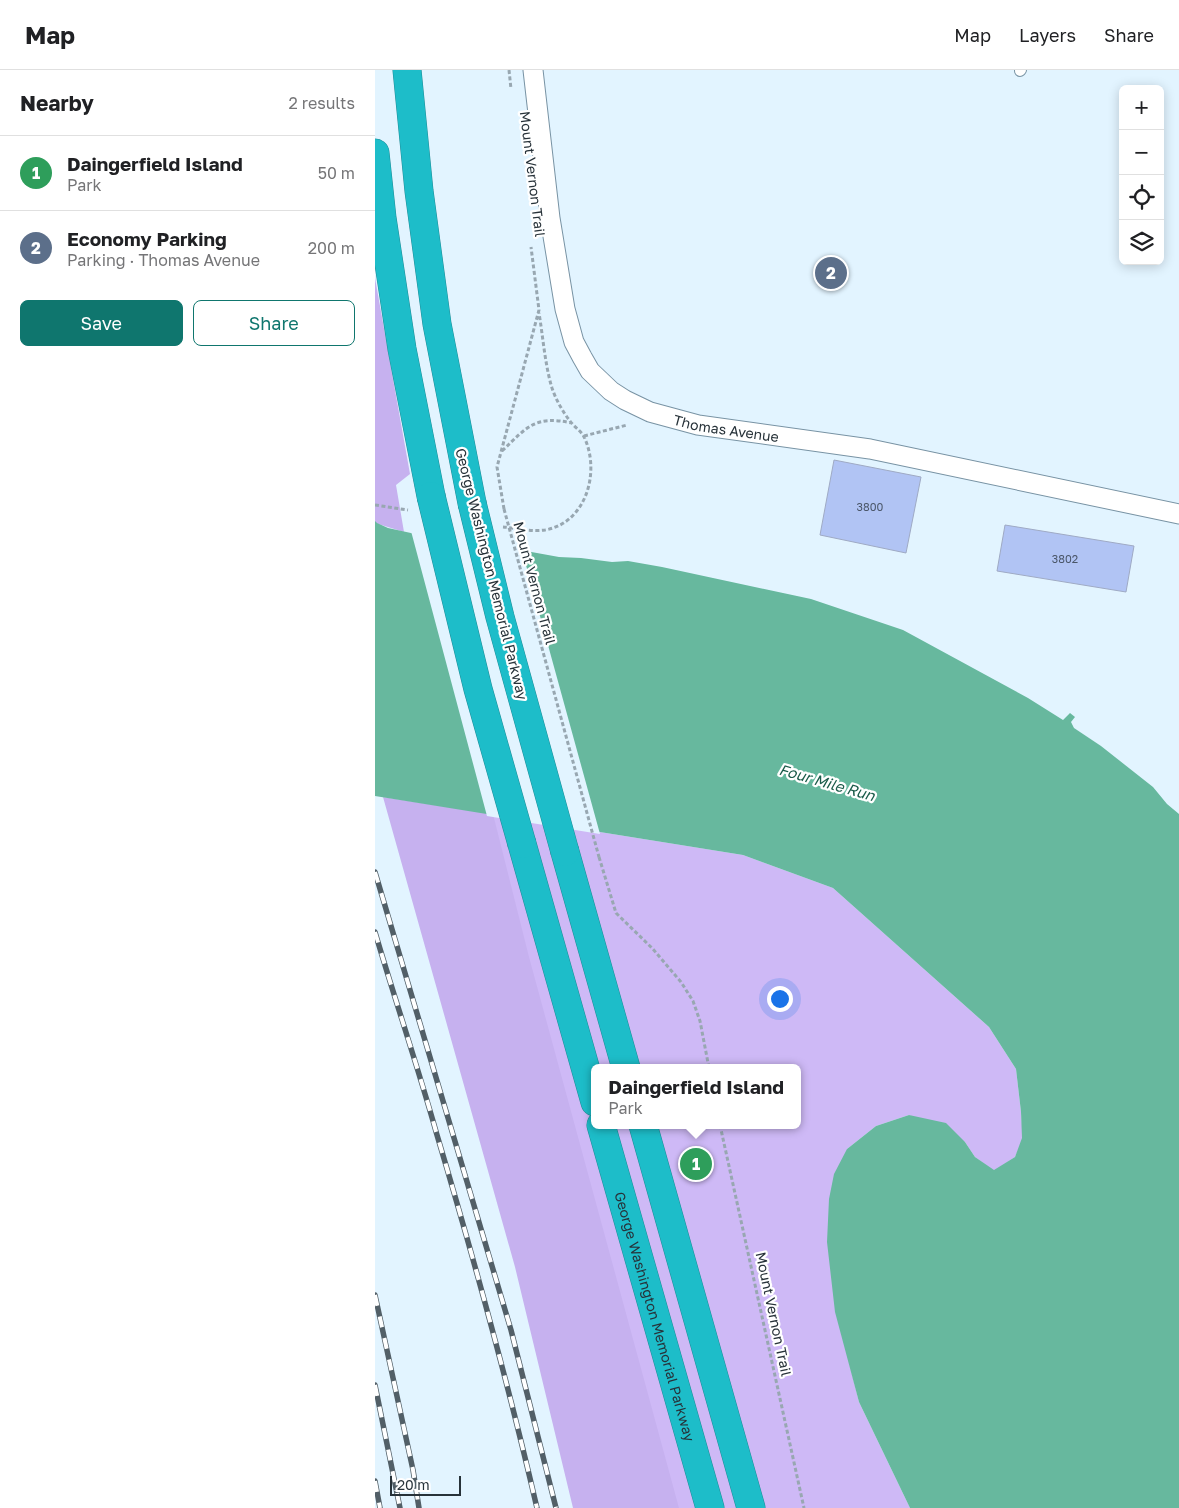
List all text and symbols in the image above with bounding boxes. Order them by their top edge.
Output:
text: Map [25,20,75,49]
text: Map [954,24,991,46]
text: Layers [1019,24,1076,46]
text: Share [1104,24,1154,46]
map controls [1119,85,1164,265]
button: + [1119,85,1164,130]
text: Nearby [20,90,94,116]
text: 2 results [289,93,355,113]
street label: Mount Vernon Trail [517,110,549,238]
button: − [1119,130,1164,175]
text: Daingerfield Island [67,152,243,175]
text: 1 [32,163,40,183]
text: 50 m [318,163,355,183]
text: Park [67,175,102,195]
button: locate [1119,175,1164,220]
button: layers [1119,220,1164,265]
text: Economy Parking [67,227,227,250]
text: 2 [31,238,41,258]
text: 200 m [308,238,355,258]
text: Parking · Thomas Avenue [67,250,260,270]
pin: 2 [815,254,847,292]
button: Save [20,300,183,346]
button: Share [193,300,355,346]
street label: Thomas Avenue [672,410,780,445]
street label: George Washington Memorial Parkway [452,446,532,702]
house number: 3800 [857,500,884,513]
street label: Mount Vernon Trail [510,520,560,646]
house number: 3802 [1052,552,1078,565]
water label: Four Mile Run [777,760,878,804]
your location [767,986,793,1012]
popup [591,1064,801,1129]
text: Daingerfield Island [608,1075,784,1098]
text: Park [608,1098,643,1118]
pin: 1 [680,1145,712,1183]
street label: George Washington Memorial Parkway [612,1189,699,1443]
street label: Mount Vernon Trail [753,1250,795,1378]
scale bar [390,1473,461,1496]
text: 20 m [397,1476,430,1493]

